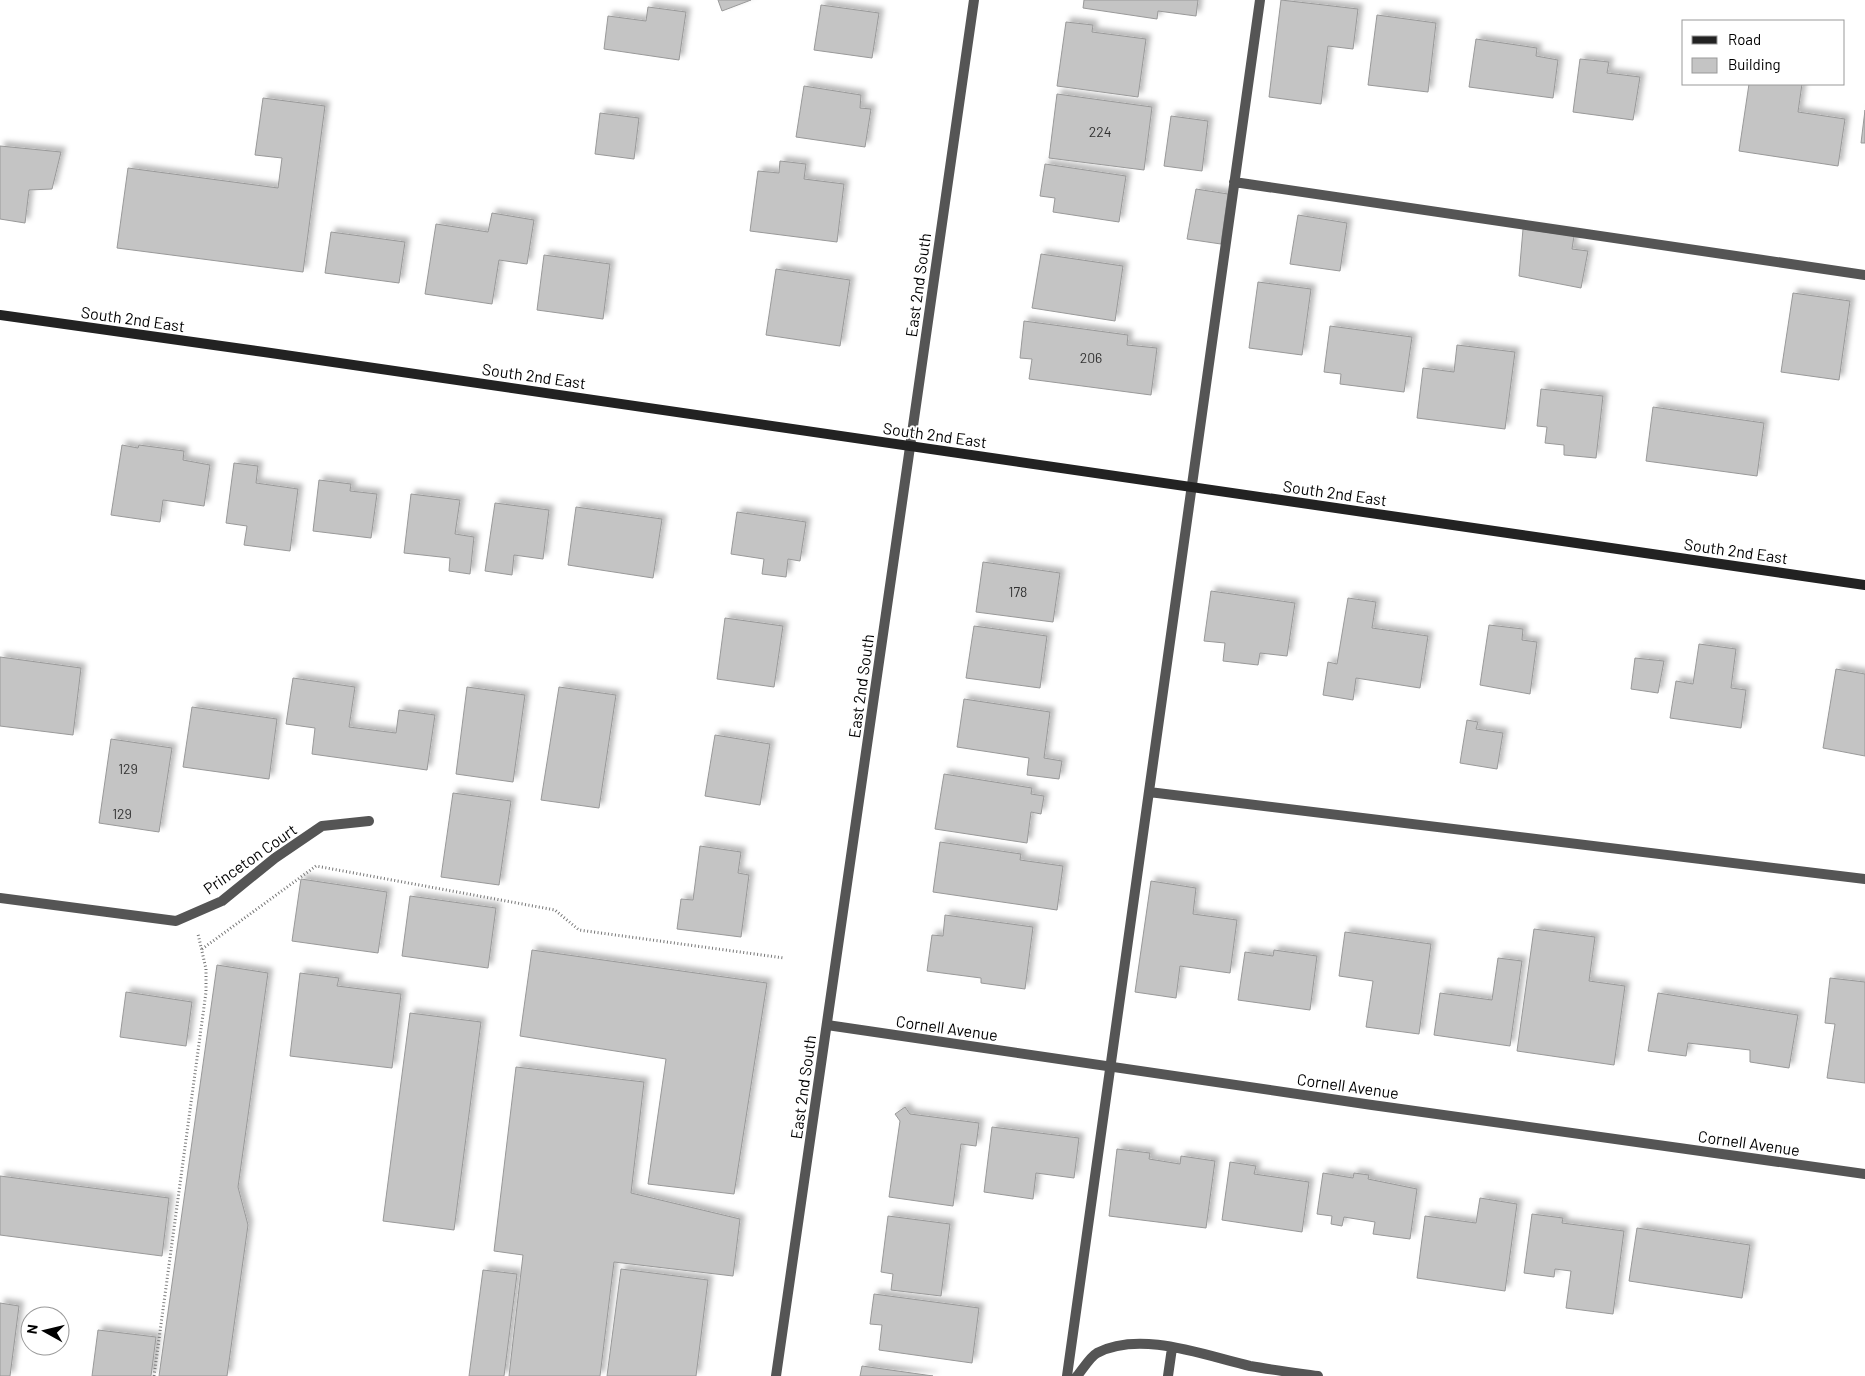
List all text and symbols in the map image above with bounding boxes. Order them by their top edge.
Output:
legend [1682,20,1845,85]
text: Road [1728,30,1761,48]
text: Building [1728,55,1781,73]
house number: 224 [1089,123,1111,140]
street label: East 2nd South [901,232,934,338]
street label: South 2nd East [80,302,186,335]
house number: 206 [1080,349,1102,366]
street label: South 2nd East [481,359,587,392]
street label: South 2nd East [882,418,988,451]
street label: South 2nd East [1282,476,1388,509]
street label: South 2nd East [1683,534,1789,567]
house number: 178 [1009,583,1027,600]
street label: East 2nd South [844,633,877,739]
house number: 129 [118,760,138,777]
house number: 129 [112,805,132,822]
street label: Princeton Court [199,819,300,898]
street label: Cornell Avenue [895,1011,999,1044]
street label: East 2nd South [786,1034,819,1140]
street label: Cornell Avenue [1296,1069,1400,1102]
street label: Cornell Avenue [1697,1126,1801,1159]
north arrow [20,1306,70,1356]
text: N [23,1323,41,1335]

